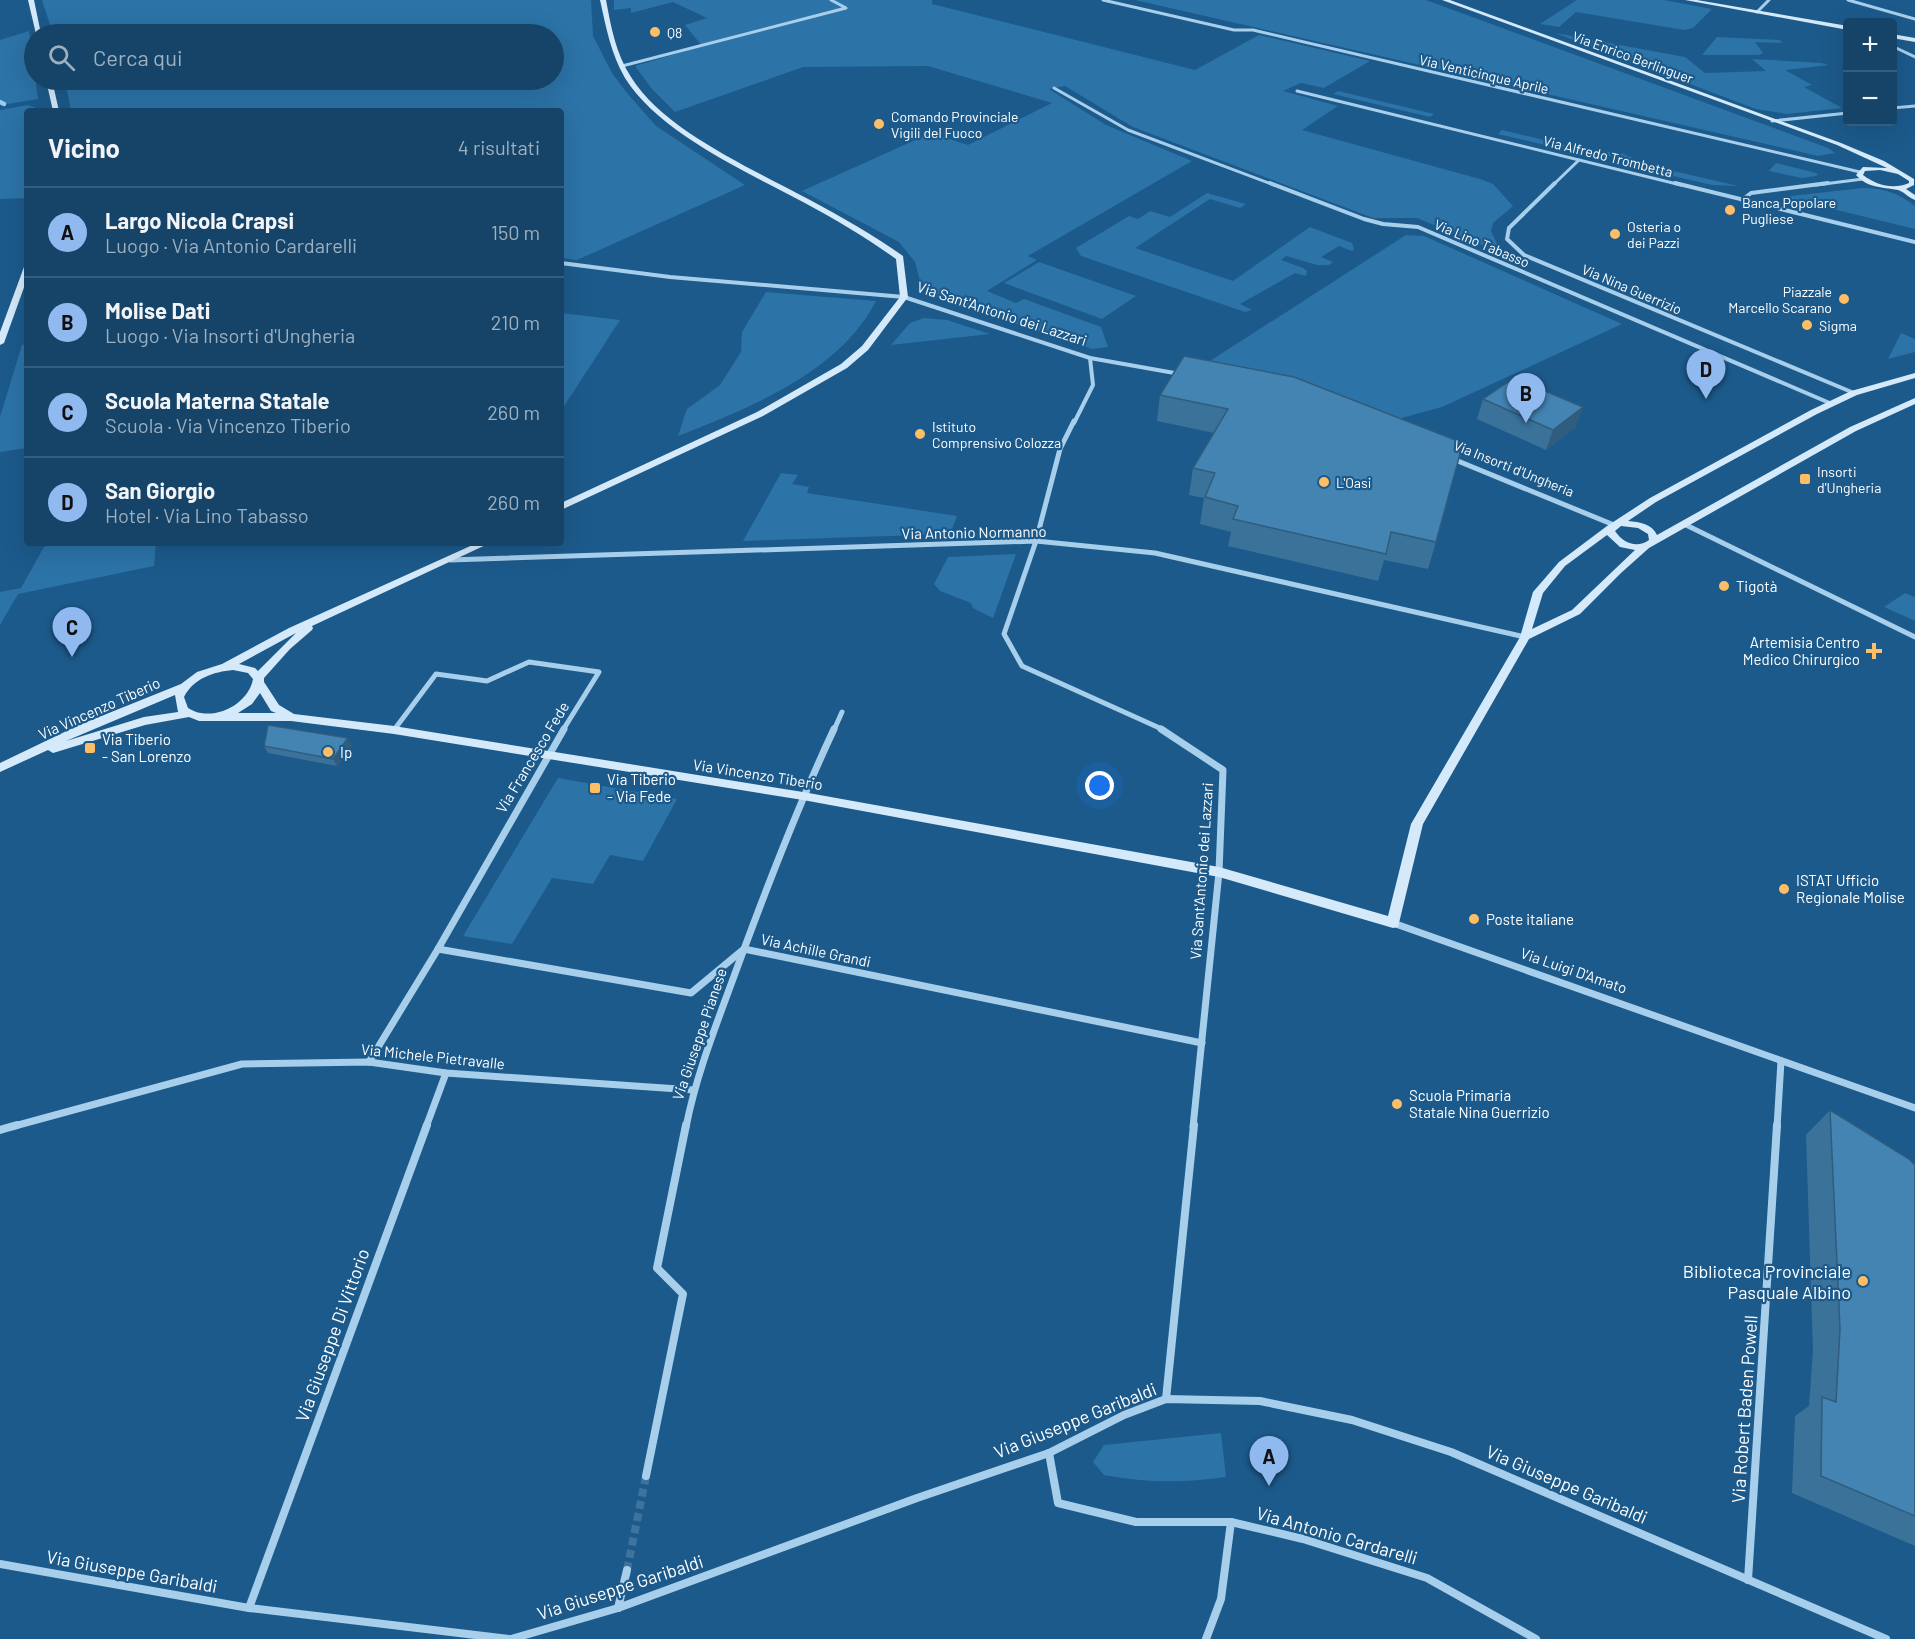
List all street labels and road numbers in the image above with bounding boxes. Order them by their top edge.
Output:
street label: Via Enrico Berlinguer [1570,27,1696,87]
street label: Via Venticinque Aprile [1418,51,1550,97]
street label: Via Alfredo Trombetta [1542,132,1674,180]
street label: Via Lino Tabasso [1432,215,1532,271]
street label: Via Nina Guerrizio [1579,260,1685,318]
street label: Via Sant'Antonio dei Lazzari [915,277,1089,349]
street label: Via Insorti d'Ungheria [1451,436,1577,500]
street label: Via Antonio Normanno [901,522,1047,542]
street label: Via Vincenzo Tiberio [35,673,163,743]
street label: Via Francesco Fede [492,698,572,816]
street label: Via Vincenzo Tiberio [692,755,824,793]
street label: Via Sant'Antonio dei Lazzari [1186,782,1216,960]
street label: Via Achille Grandi [759,930,873,970]
street label: Via Luigi D'Amato [1518,943,1630,997]
street label: Via Giuseppe Pianese [668,966,730,1102]
street label: Via Michele Pietravalle [360,1039,506,1073]
street label: Via Giuseppe Di Vittorio [290,1245,374,1425]
street label: Via Robert Baden Powell [1726,1314,1762,1504]
street label: Via Giuseppe Garibaldi [991,1377,1159,1463]
street label: Via Giuseppe Garibaldi [1483,1440,1651,1528]
street label: Via Antonio Cardarelli [1254,1501,1420,1569]
street label: Via Giuseppe Garibaldi [45,1545,219,1597]
street label: Via Giuseppe Garibaldi [534,1550,706,1624]

